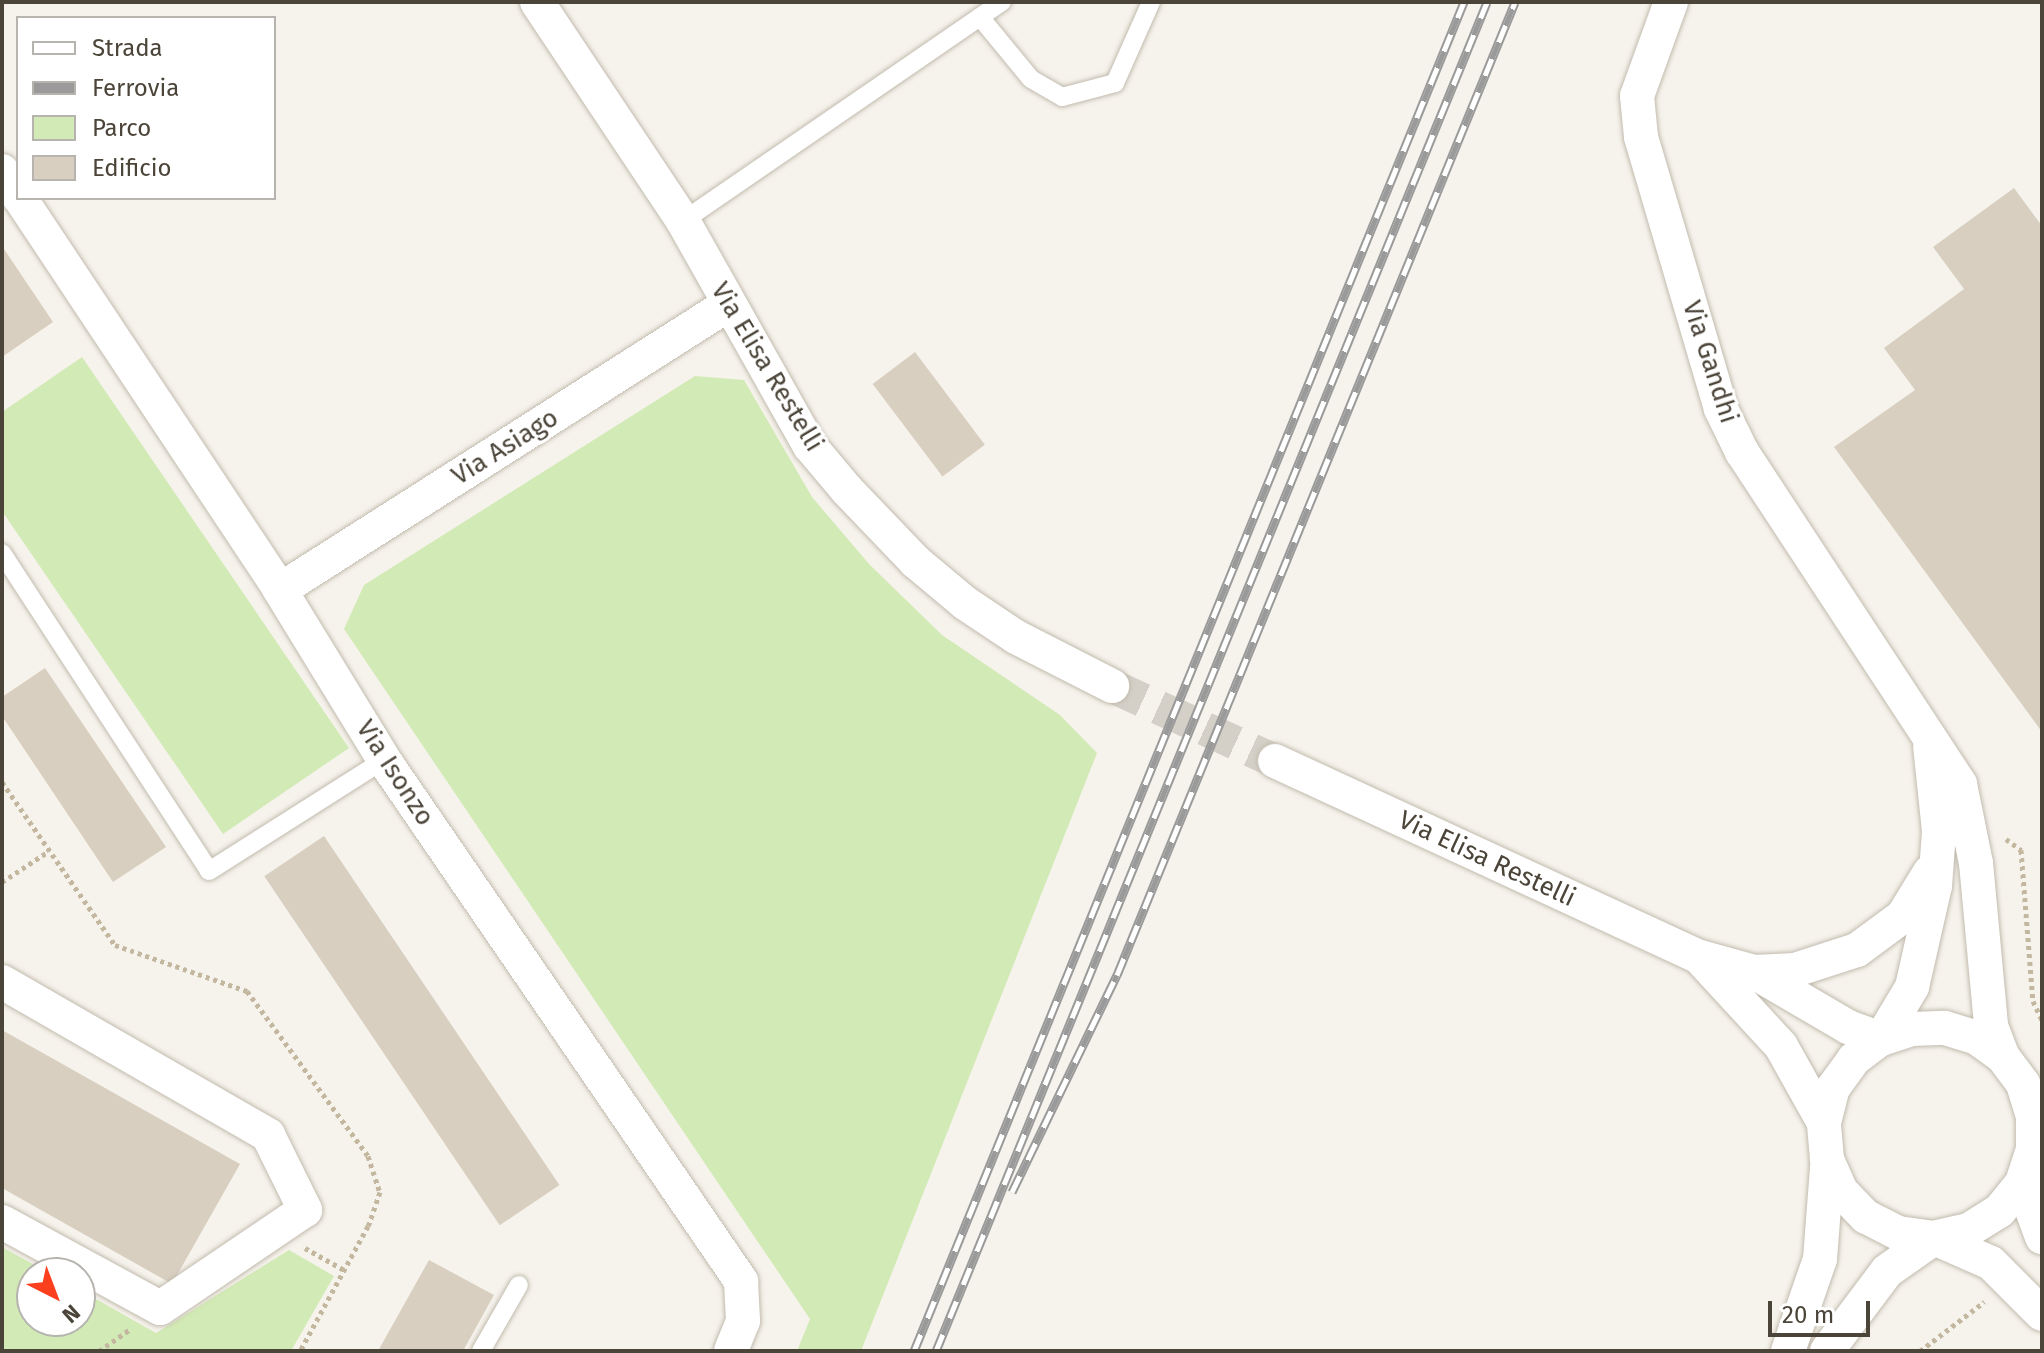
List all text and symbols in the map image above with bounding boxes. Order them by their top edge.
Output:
legend [16,16,276,200]
text: Strada [92,34,163,62]
text: Ferrovia [92,74,179,102]
text: Parco [92,114,151,142]
text: Edificio [92,154,172,182]
street label: Via Elisa Restelli [704,277,830,457]
street label: Via Gandhi [1676,297,1744,427]
street label: Via Asiago [446,402,564,492]
street label: Via Isonzo [349,714,441,832]
street label: Via Elisa Restelli [1393,804,1581,914]
north arrow [16,1257,96,1337]
scale bar [1772,1285,1874,1335]
text: N [57,1299,86,1329]
text: 20 m [1782,1301,1834,1329]

